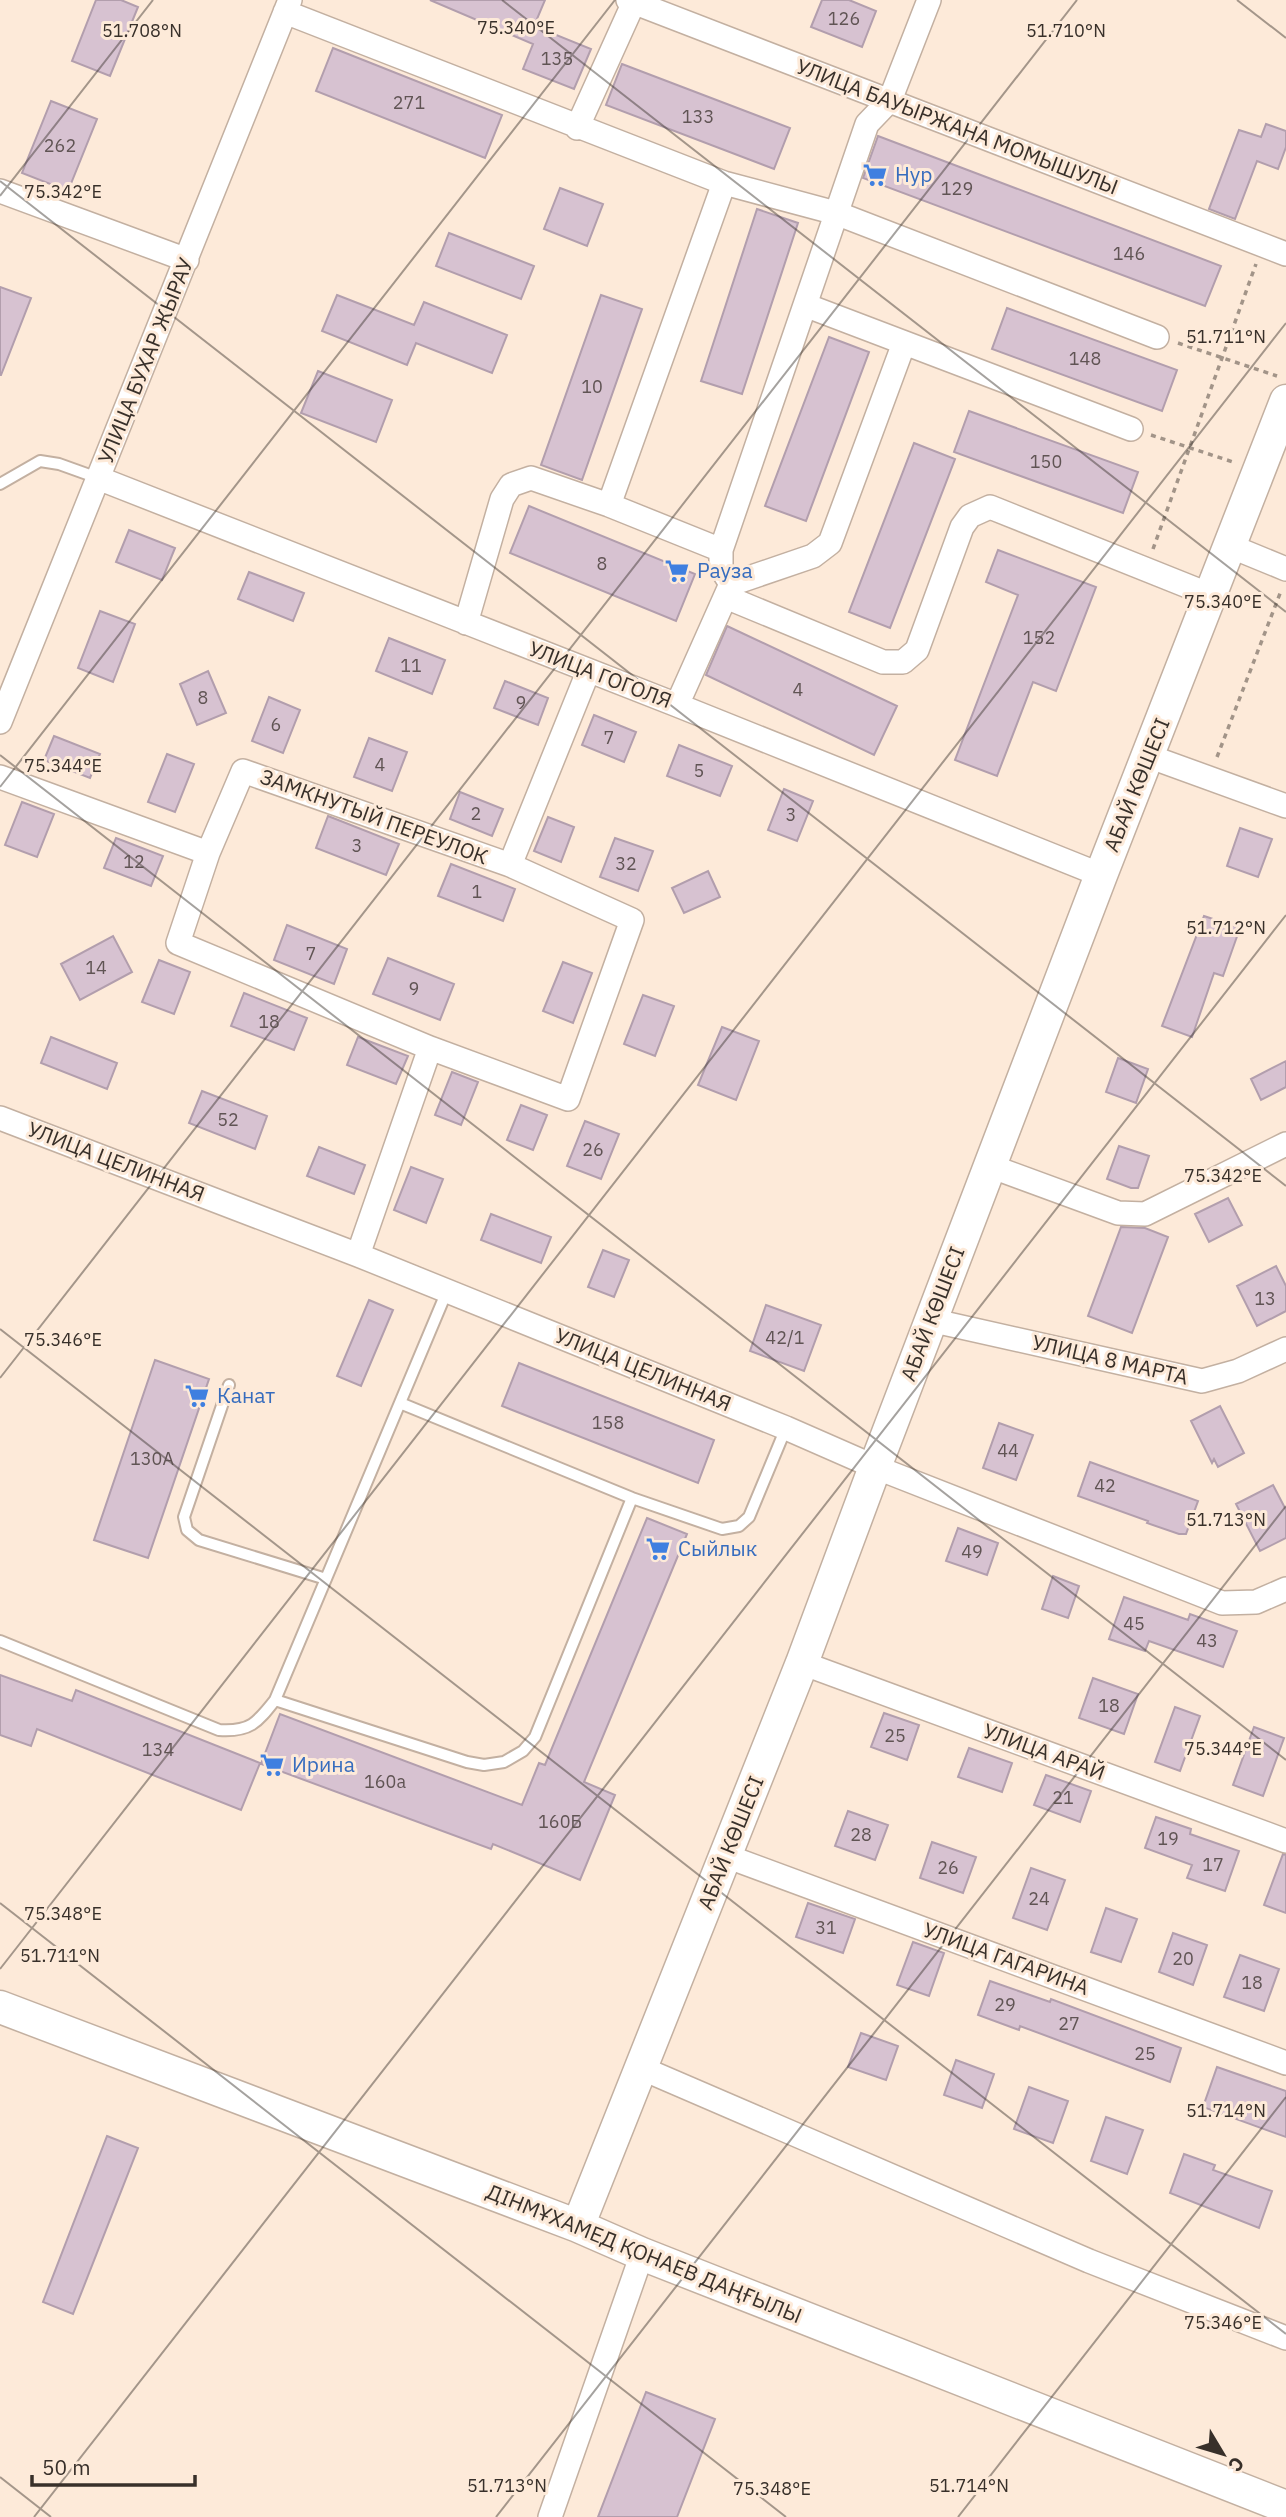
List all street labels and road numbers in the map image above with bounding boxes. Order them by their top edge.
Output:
street label: УЛИЦА БАУЫРЖАНА МОМЫШУЛЫ [792,52,1122,201]
street label: УЛИЦА БУХАР ЖЫРАУ [91,253,199,468]
street label: УЛИЦА ГОГОЛЯ [525,634,676,714]
street label: АБАЙ КӨШЕСІ [1097,714,1176,856]
street label: ЗАМКНУТЫЙ ПЕРЕУЛОК [256,762,492,870]
street label: УЛИЦА ЦЕЛИННАЯ [24,1114,209,1208]
street label: АБАЙ КӨШЕСІ [894,1242,971,1385]
street label: УЛИЦА ЦЕЛИННАЯ [551,1321,736,1417]
street label: УЛИЦА 8 МАРТА [1029,1327,1191,1391]
street label: УЛИЦА АРАЙ [979,1716,1109,1786]
street label: АБАЙ КӨШЕСІ [691,1772,770,1914]
street label: УЛИЦА ГАГАРИНА [919,1915,1093,2001]
street label: ДІНМҰХАМЕД ҚОНАЕВ ДАҢҒЫЛЫ [483,2177,806,2329]

